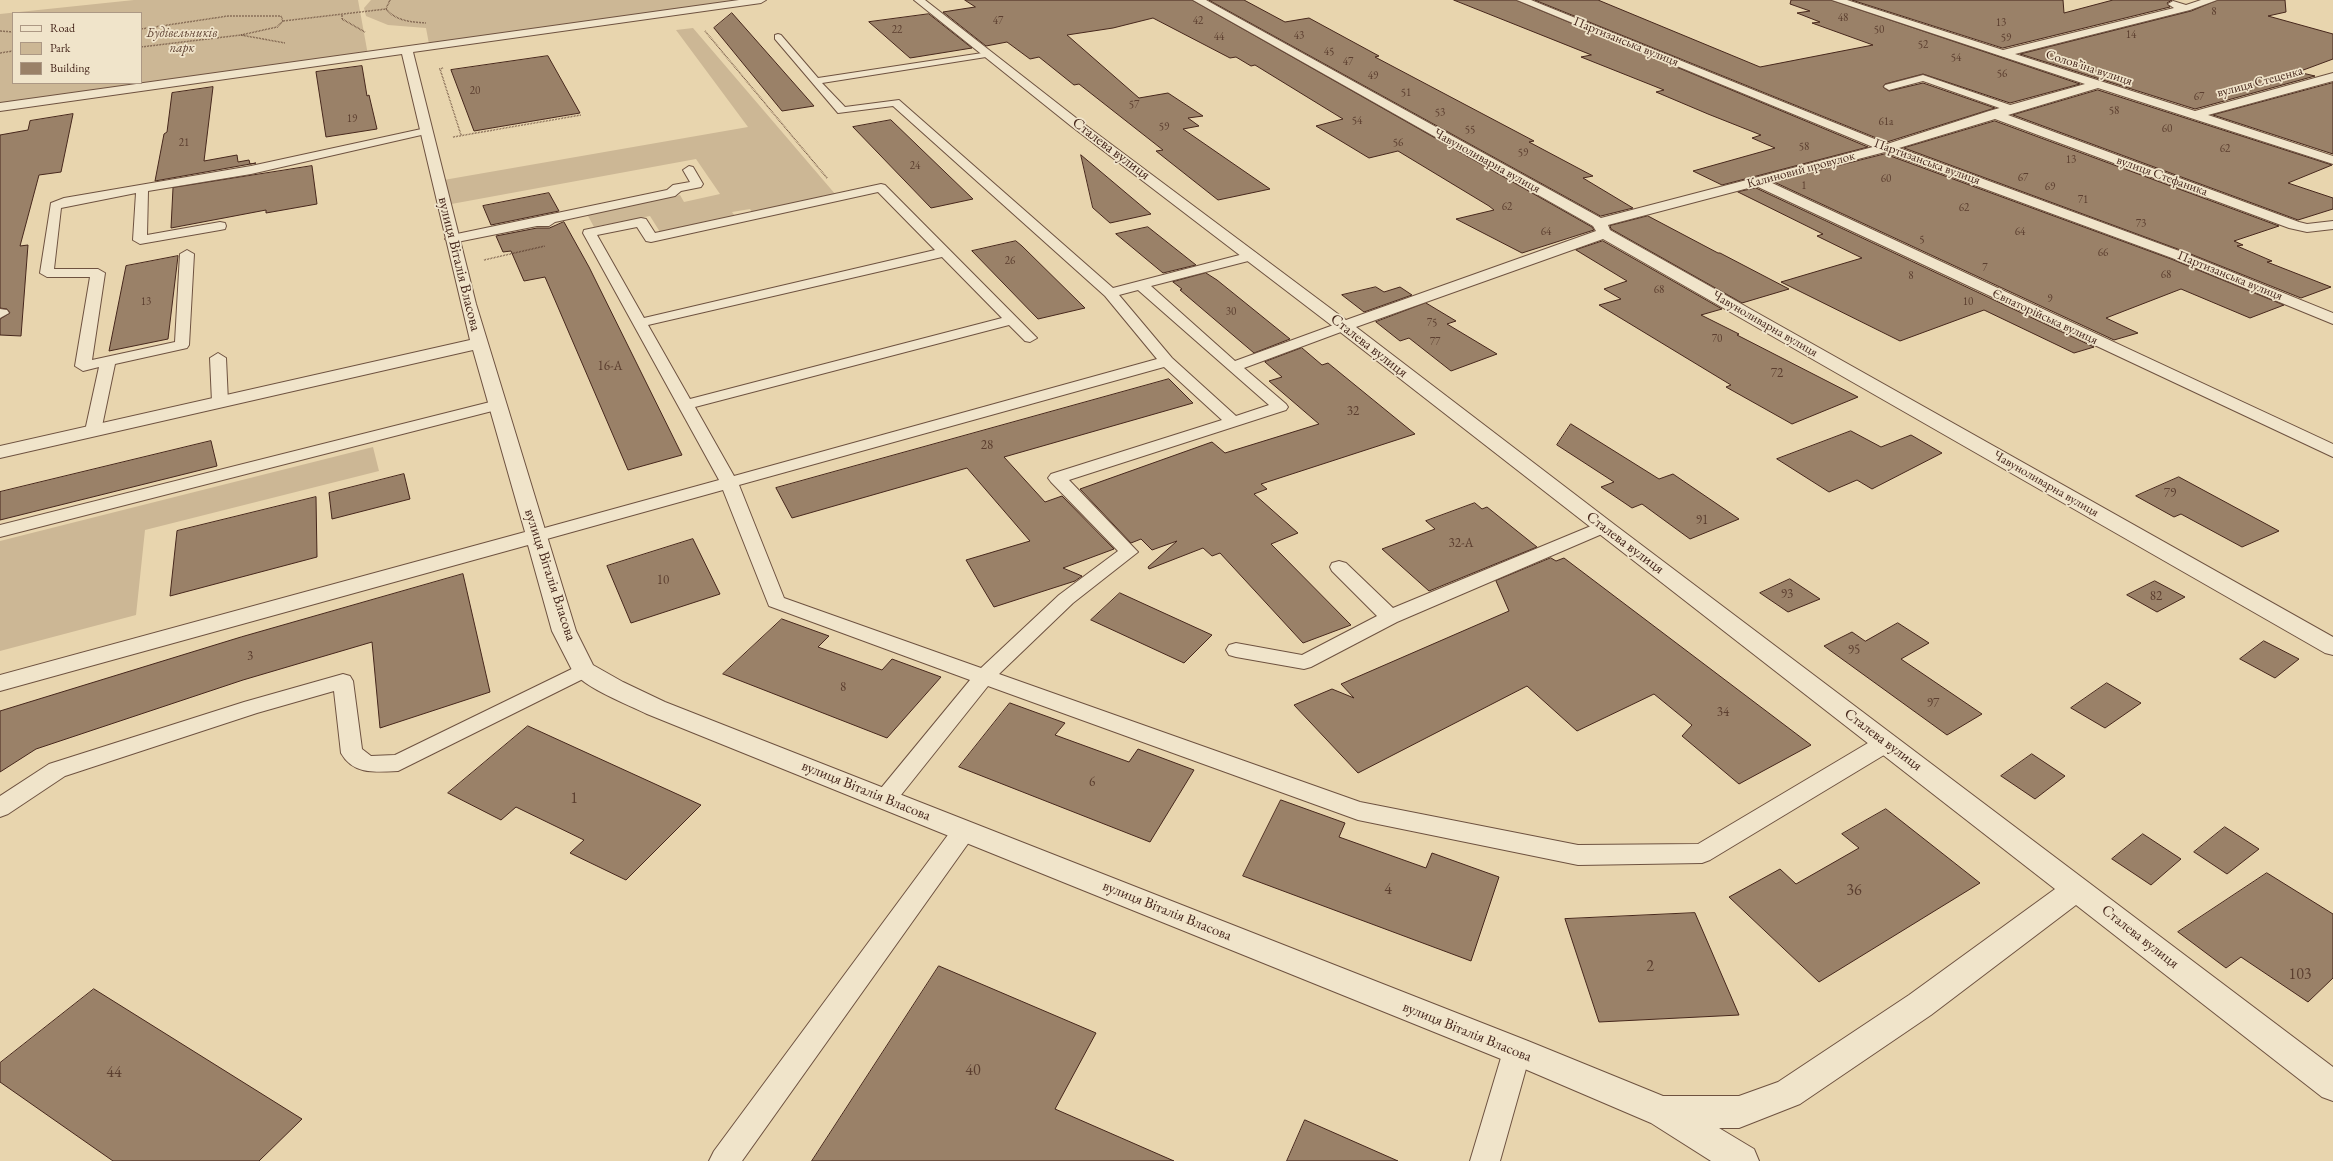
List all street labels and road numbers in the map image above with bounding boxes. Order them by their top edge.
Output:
street label: Партизанська вулиця [1571,14,1681,70]
street label: Соловʼїна вулиця [2044,47,2134,89]
street label: вулиця Стеценка [2215,63,2305,101]
street label: Сталева вулиця [1068,114,1154,184]
street label: Чавуноливарна вулиця [1431,125,1543,197]
street label: Партизанська вулиця [1872,136,1982,188]
street label: Калиновий провулок [1745,148,1857,192]
street label: вулиця Стефаника [2114,152,2210,200]
street label: вулиця Віталія Власова [434,195,484,333]
street label: Партизанська вулиця [2175,248,2285,304]
street label: Євпаторійська вулиця [1990,286,2100,348]
street label: Чавуноливарна вулиця [1709,287,1821,361]
street label: Сталева вулиця [1327,310,1411,382]
street label: Чавуноливарна вулиця [1990,447,2102,521]
street label: вулиця Віталія Власова [520,507,580,643]
street label: Сталева вулиця [1582,508,1668,578]
street label: Сталева вулиця [1840,705,1926,775]
street label: вулиця Віталія Власова [799,757,933,825]
street label: вулиця Віталія Власова [1100,877,1234,945]
street label: Сталева вулиця [2098,901,2182,973]
street label: вулиця Віталія Власова [1400,998,1534,1066]

